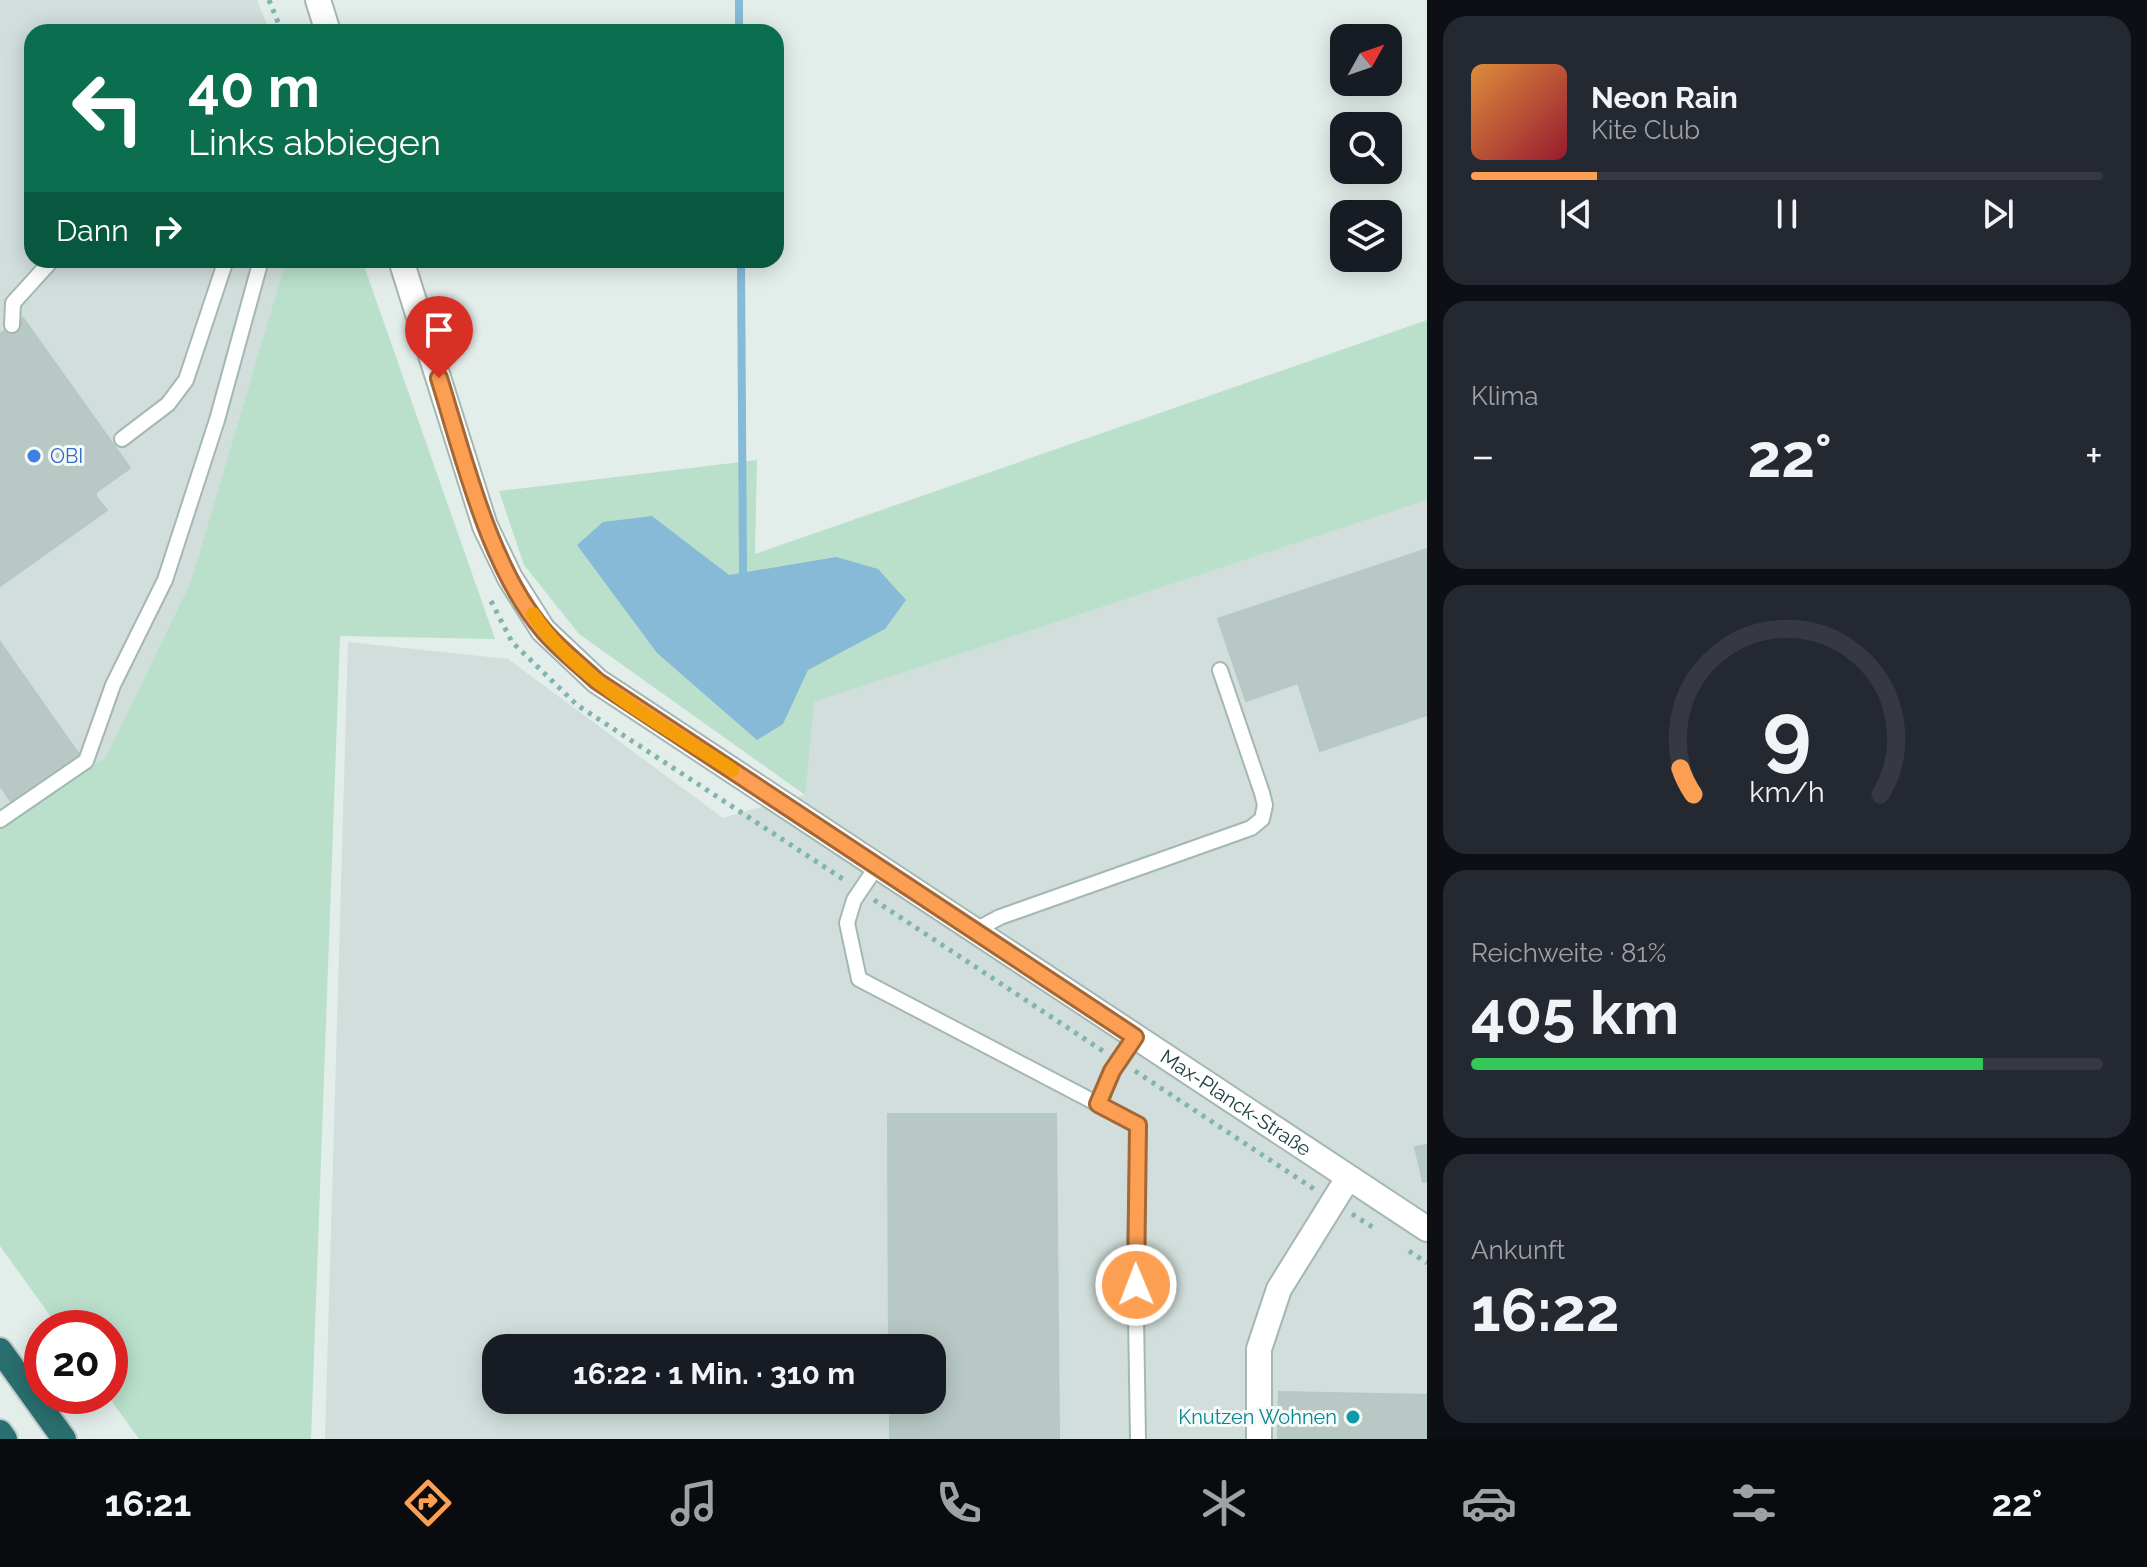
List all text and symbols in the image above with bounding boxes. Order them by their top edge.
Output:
north arrow [1330,24,1402,96]
map controls [1330,24,1402,272]
text: 40 m [188,54,320,120]
icon: left [56,56,160,160]
text: Neon Rain [1591,80,1738,115]
button: search [1330,112,1402,184]
text: Kite Club [1591,115,1700,145]
text: Links abbiegen [188,121,441,163]
icon: previous [1554,192,1598,236]
icon: pause [1765,192,1809,236]
icon: next [1976,192,2020,236]
button: layers [1330,200,1402,272]
icon: right [145,208,189,252]
text: Dann [56,213,129,248]
pin [405,296,473,378]
icon: arrive [417,308,461,352]
text: Klima [1471,381,1539,411]
text: 22° [1748,421,1832,491]
text: − [1471,430,1495,481]
text: + [2085,430,2103,481]
place label: OBI [50,444,83,468]
marker: OBI [25,447,43,465]
text: 9 [1763,683,1811,780]
text: km/h [1749,776,1825,810]
text: Reichweite · 81% [1471,938,1666,968]
text: 405 km [1471,978,1679,1048]
street label: Max-Planck-Straße [1156,1044,1316,1161]
text: Ankunft [1471,1235,1565,1265]
position arrow [1094,1243,1178,1327]
text: 16:22 [1471,1275,1620,1345]
speed limit sign: 20 [24,1310,128,1414]
text: 16:22 · 1 Min. · 310 m [573,1356,855,1391]
place label: Knutzen Wohnen [1178,1405,1337,1429]
marker: Knutzen Wohnen [1344,1408,1362,1426]
icon: directions [400,1475,456,1531]
icon: music [666,1475,722,1531]
icon: phone [931,1475,987,1531]
icon: climate [1196,1475,1252,1531]
icon: car [1461,1475,1517,1531]
icon: filters [1726,1475,1782,1531]
text: 16:21 [105,1482,191,1524]
text: 22° [1992,1482,2042,1524]

